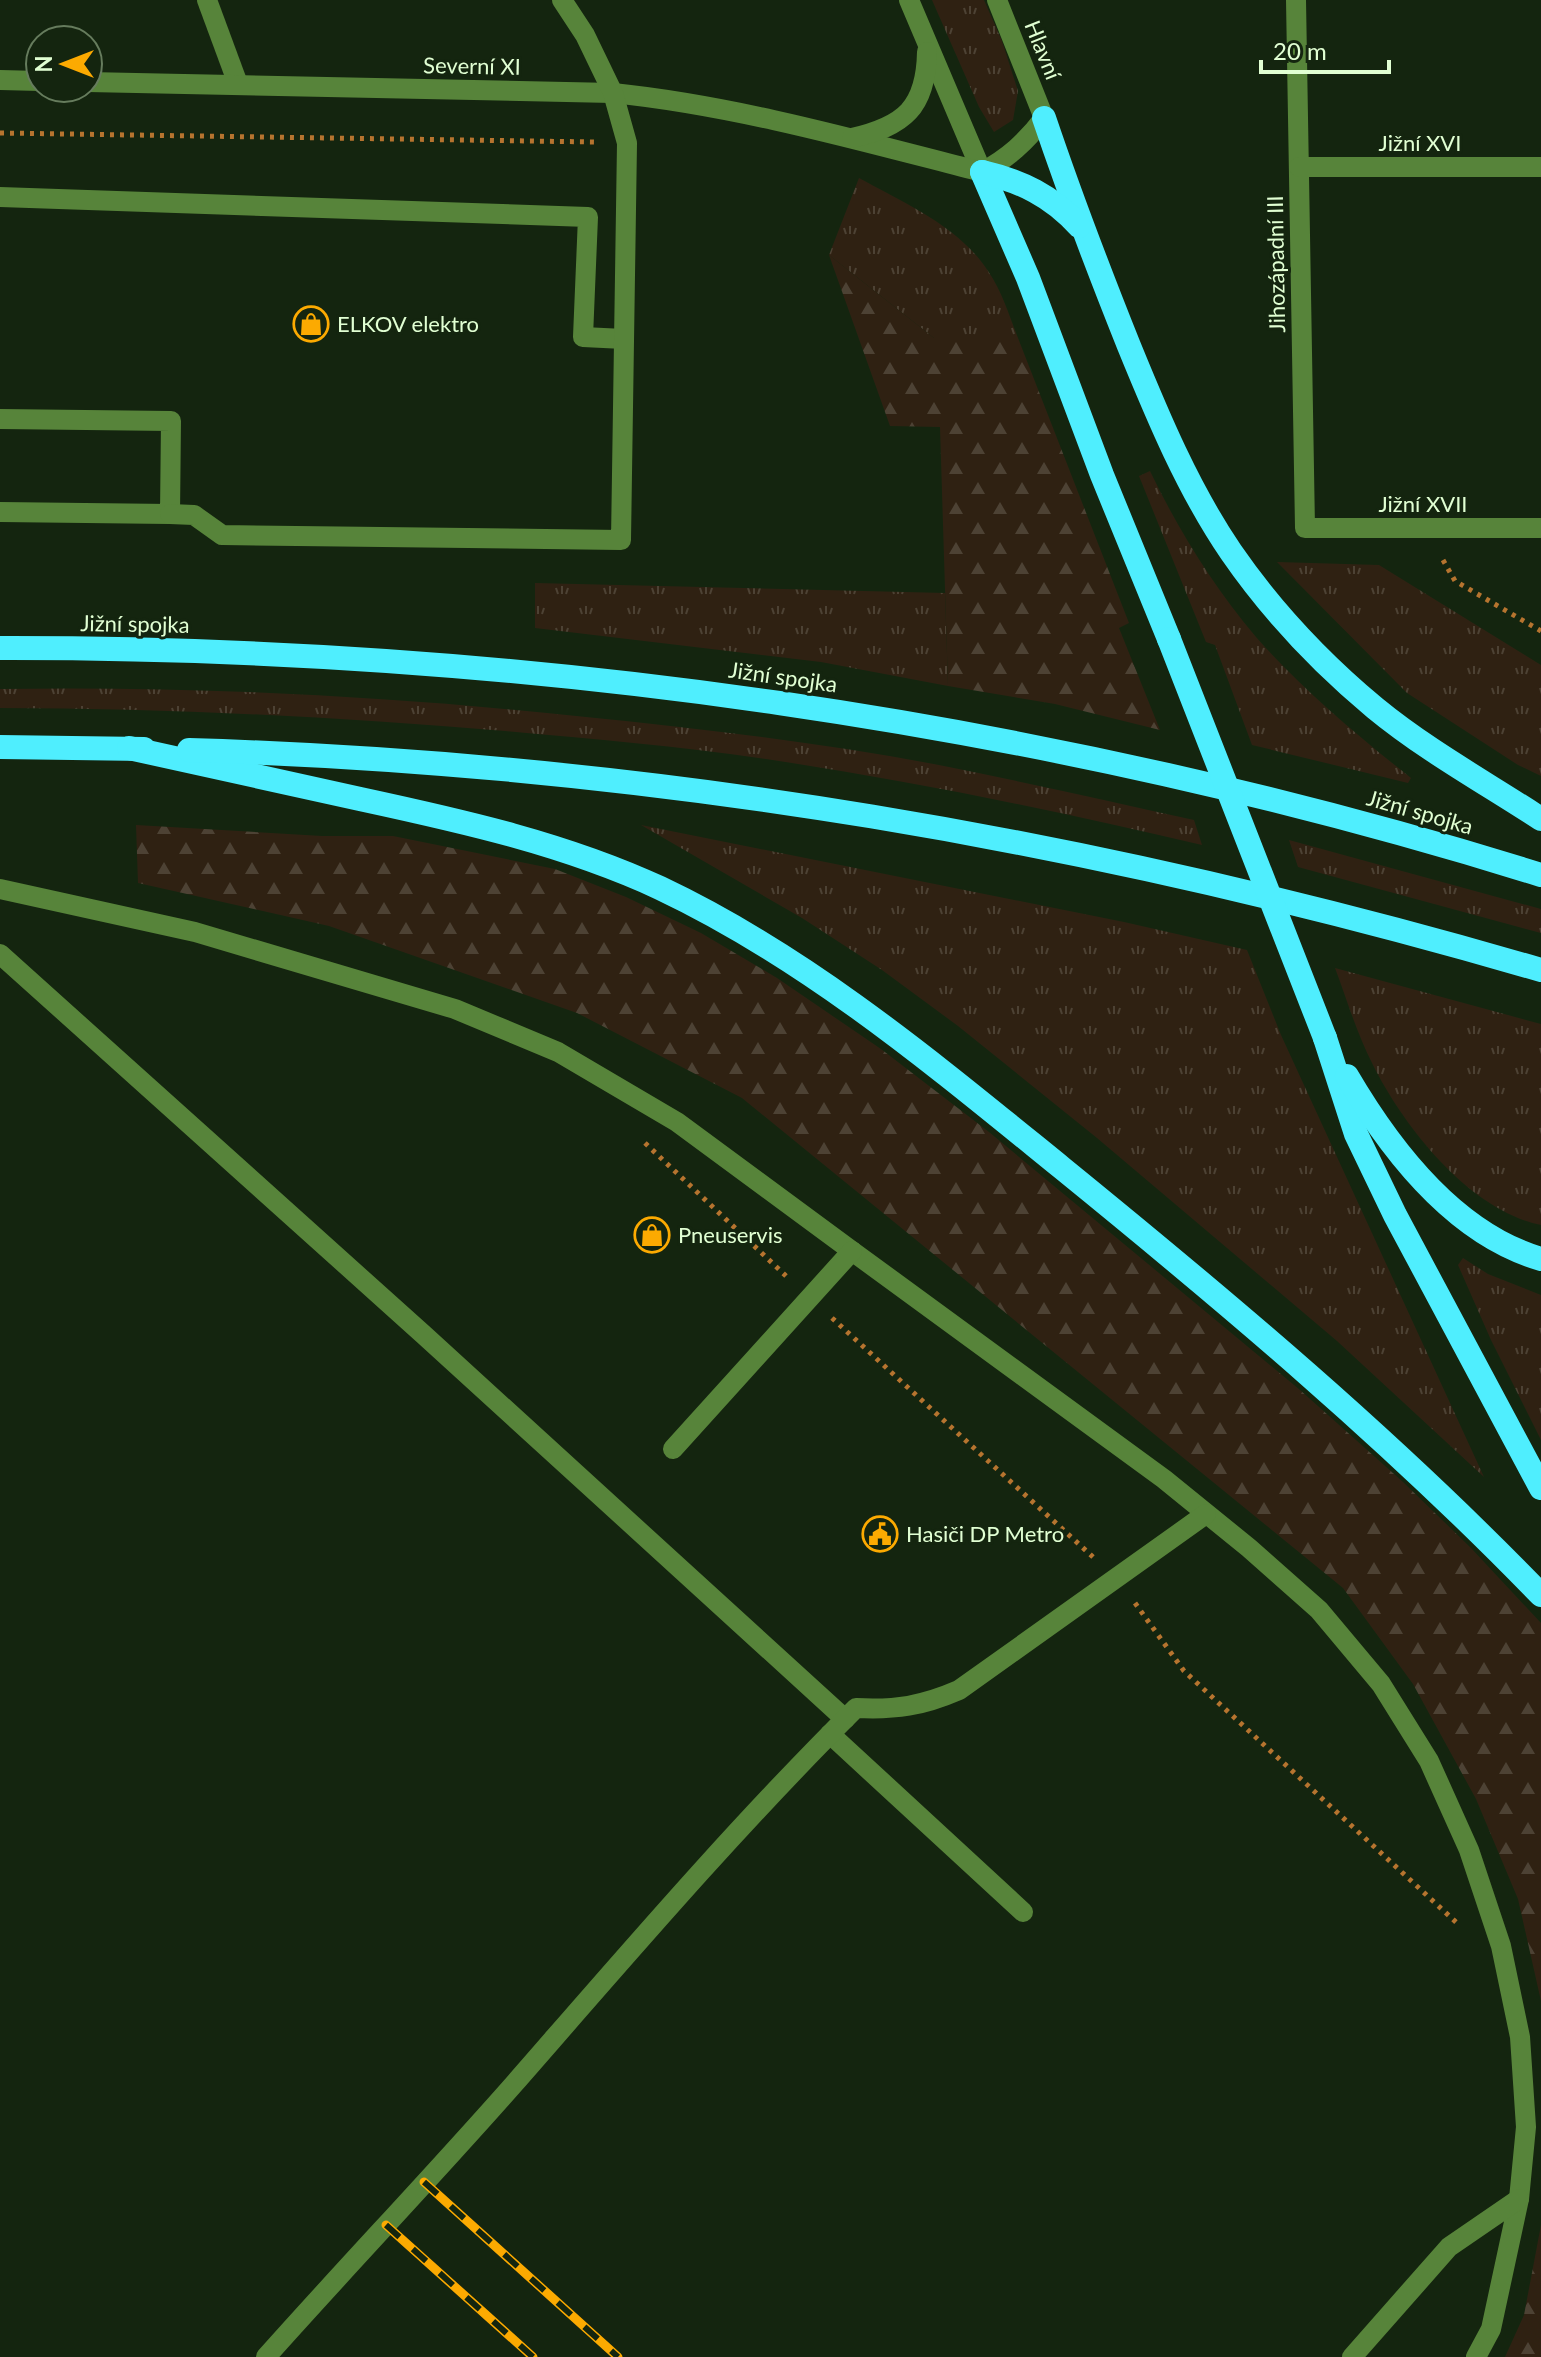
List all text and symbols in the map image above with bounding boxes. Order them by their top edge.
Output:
street label: Hlavní [1019,16,1068,84]
north arrow [24,24,104,104]
scale bar [1261,24,1389,74]
text: 20 m [1273,36,1327,65]
street label: Severní XI [423,51,521,80]
text: N [30,56,57,72]
street label: Jižní XVI [1379,129,1461,156]
street label: Jihozápadní III [1261,195,1290,333]
shop icon: ELKOV elektro [292,305,330,343]
place label: ELKOV elektro [337,310,479,337]
street label: Jižní XVII [1378,490,1468,517]
street label: Jižní spojka [80,609,190,638]
street label: Jižní spojka [727,656,839,697]
street label: Jižní spojka [1364,783,1476,840]
shop icon: Pneuservis [633,1216,671,1254]
place label: Pneuservis [678,1221,782,1248]
public building icon: Hasiči DP Metro [861,1515,899,1553]
place label: Hasiči DP Metro [906,1520,1064,1547]

